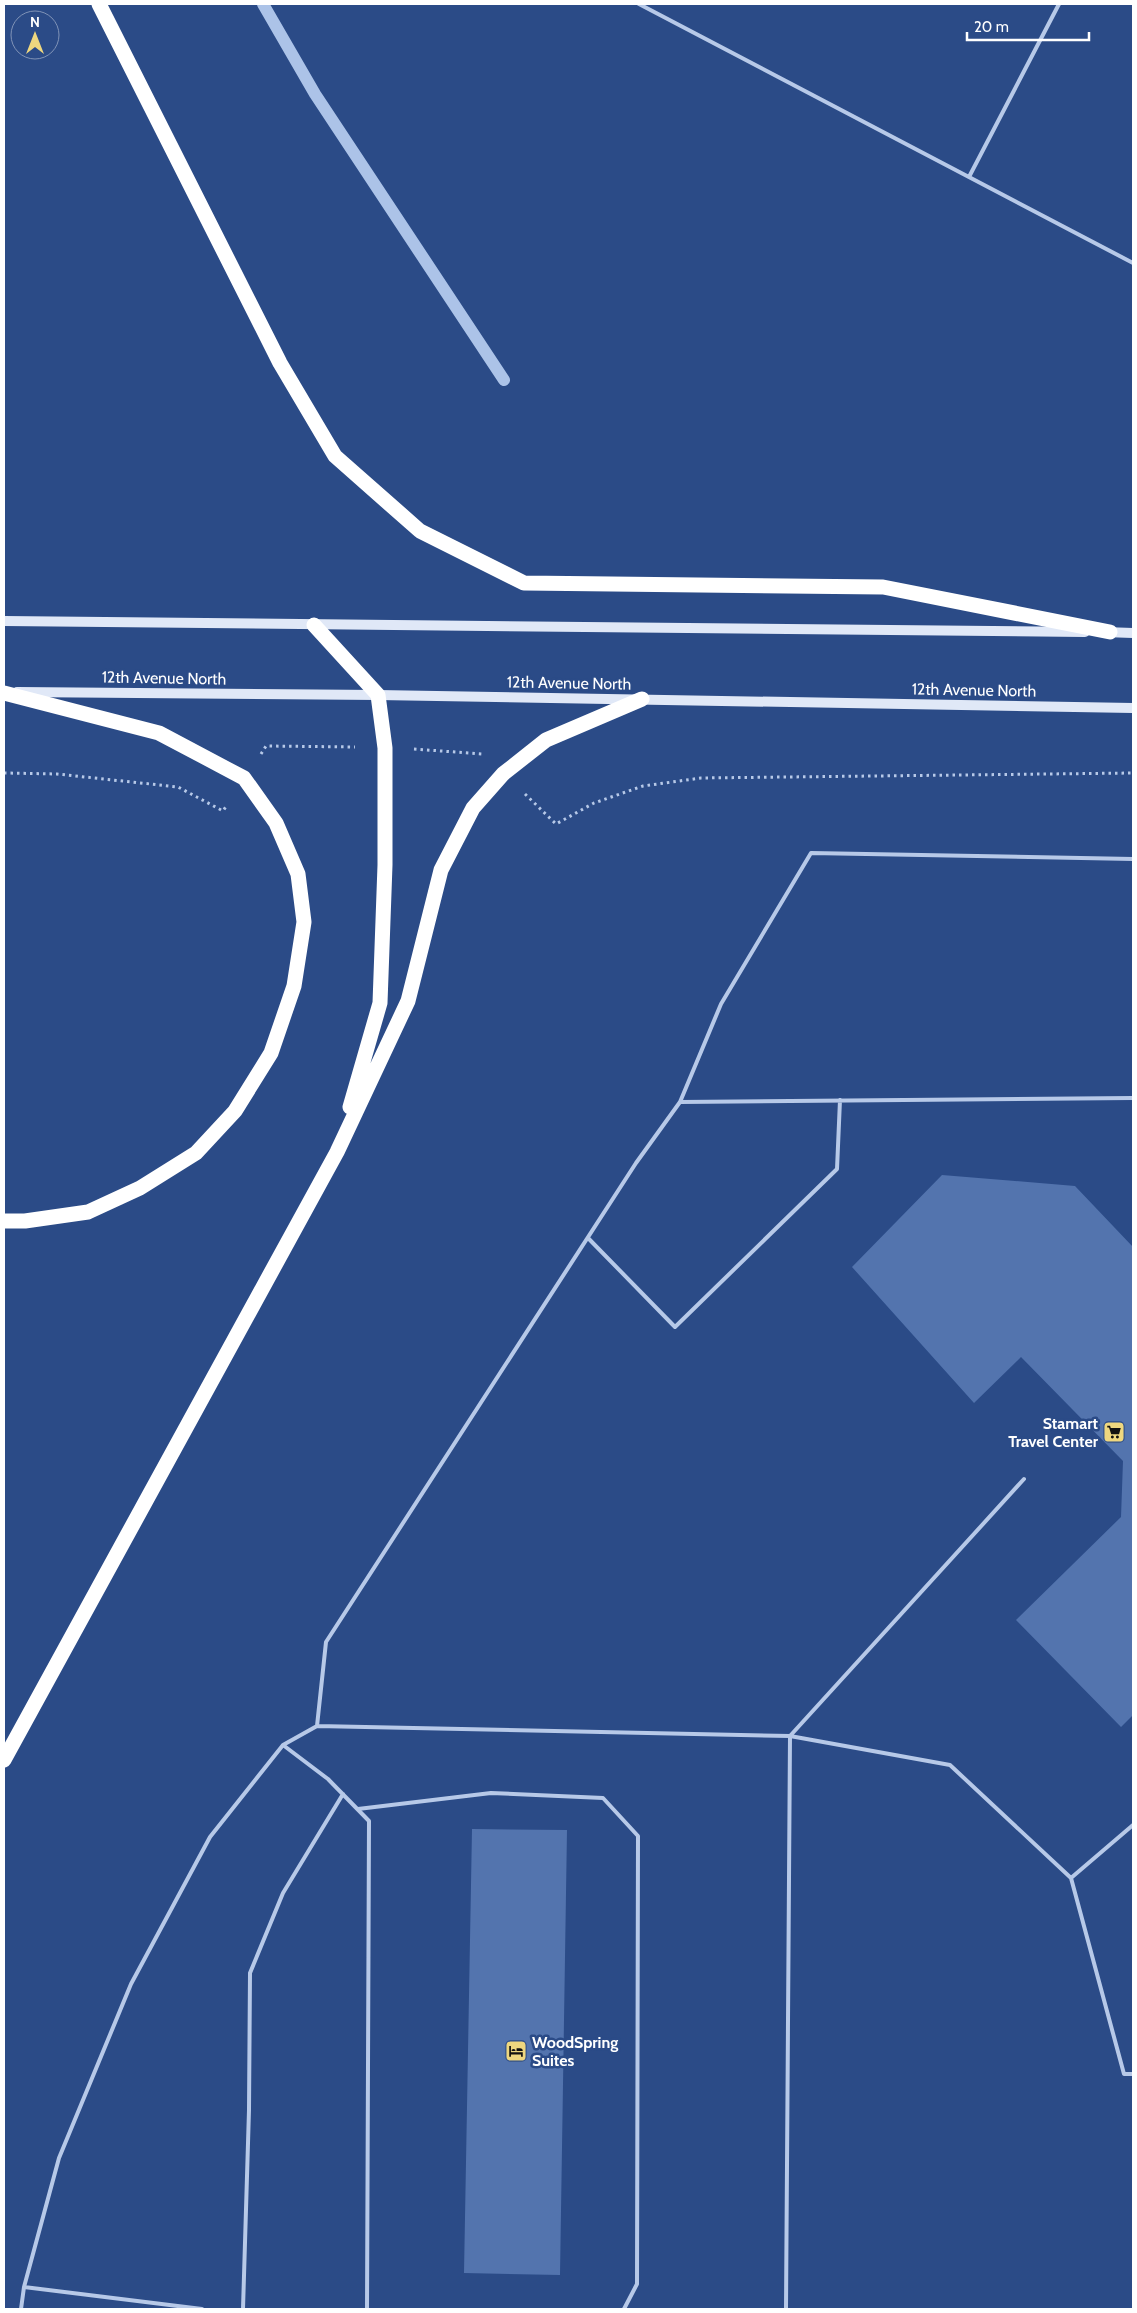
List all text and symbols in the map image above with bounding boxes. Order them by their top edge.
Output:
north arrow [10,10,60,60]
scale bar [967,10,1090,42]
text: N [30,13,40,31]
text: 20 m [974,18,1009,36]
street label: 12th Avenue North [102,667,226,689]
street label: 12th Avenue North [507,672,631,694]
street label: 12th Avenue North [912,679,1036,701]
place label: Stamart Travel Center [1008,1414,1099,1451]
supermarket icon: Stamart Travel Center [1102,1420,1126,1444]
place label: WoodSpring Suites [532,2033,618,2070]
hotel icon: WoodSpring Suites [504,2039,528,2063]

